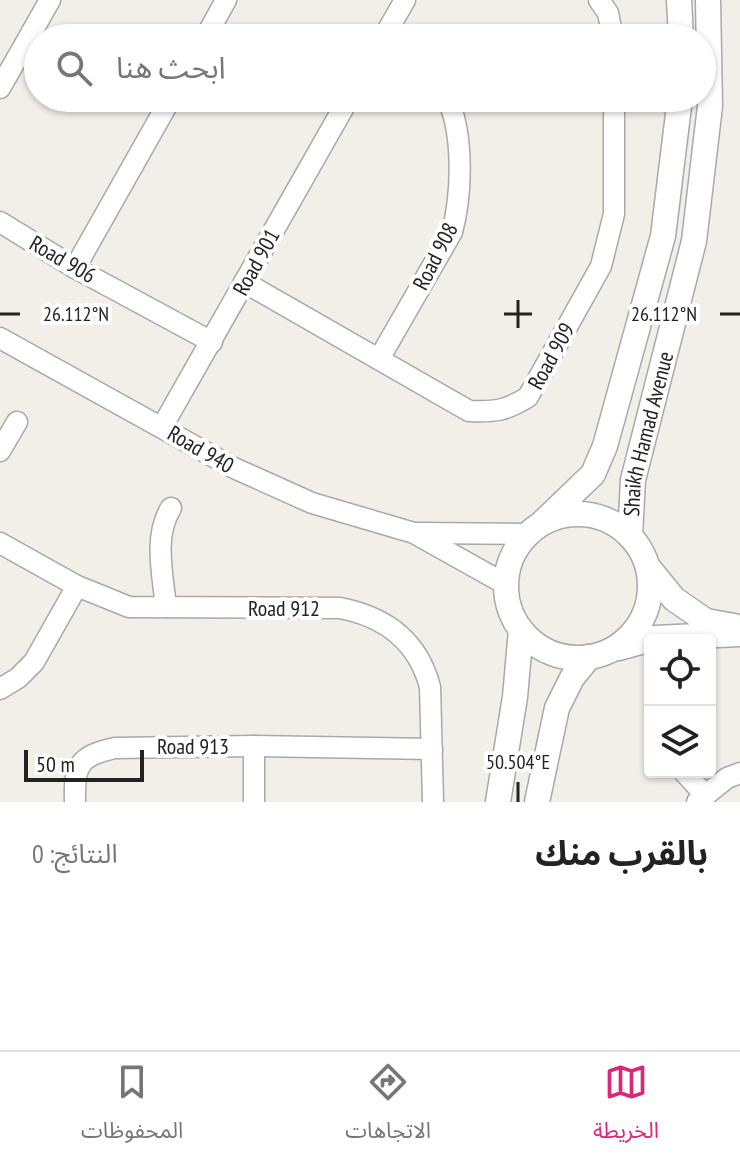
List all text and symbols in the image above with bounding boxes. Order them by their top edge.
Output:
search box [24,24,716,112]
icon: search [52,46,96,90]
text: ابحث هنا [116,47,226,86]
street label: Road 908 [406,218,464,294]
street label: Road 901 [226,224,286,300]
street label: Road 906 [25,229,101,289]
text: 26.112°N [43,301,109,327]
text: 26.112°N [631,301,697,327]
street label: Road 909 [521,318,581,394]
street label: Shaikh Hamad Avenue [617,348,679,517]
street label: Road 940 [163,419,239,479]
street label: Road 912 [248,594,320,622]
map controls [644,634,716,778]
button: locate [644,634,716,706]
button: layers [644,706,716,778]
street label: Road 913 [157,732,229,760]
scale bar [24,746,144,782]
text: 50.504°E [486,749,550,775]
text: 50 m [36,750,75,778]
text: بالقرب منك [535,830,708,874]
text: النتائج: 0 [32,837,118,870]
tab: المحفوظات [81,1060,183,1154]
tab: الاتجاهات [345,1060,431,1154]
tab: الخريطة [593,1060,659,1154]

